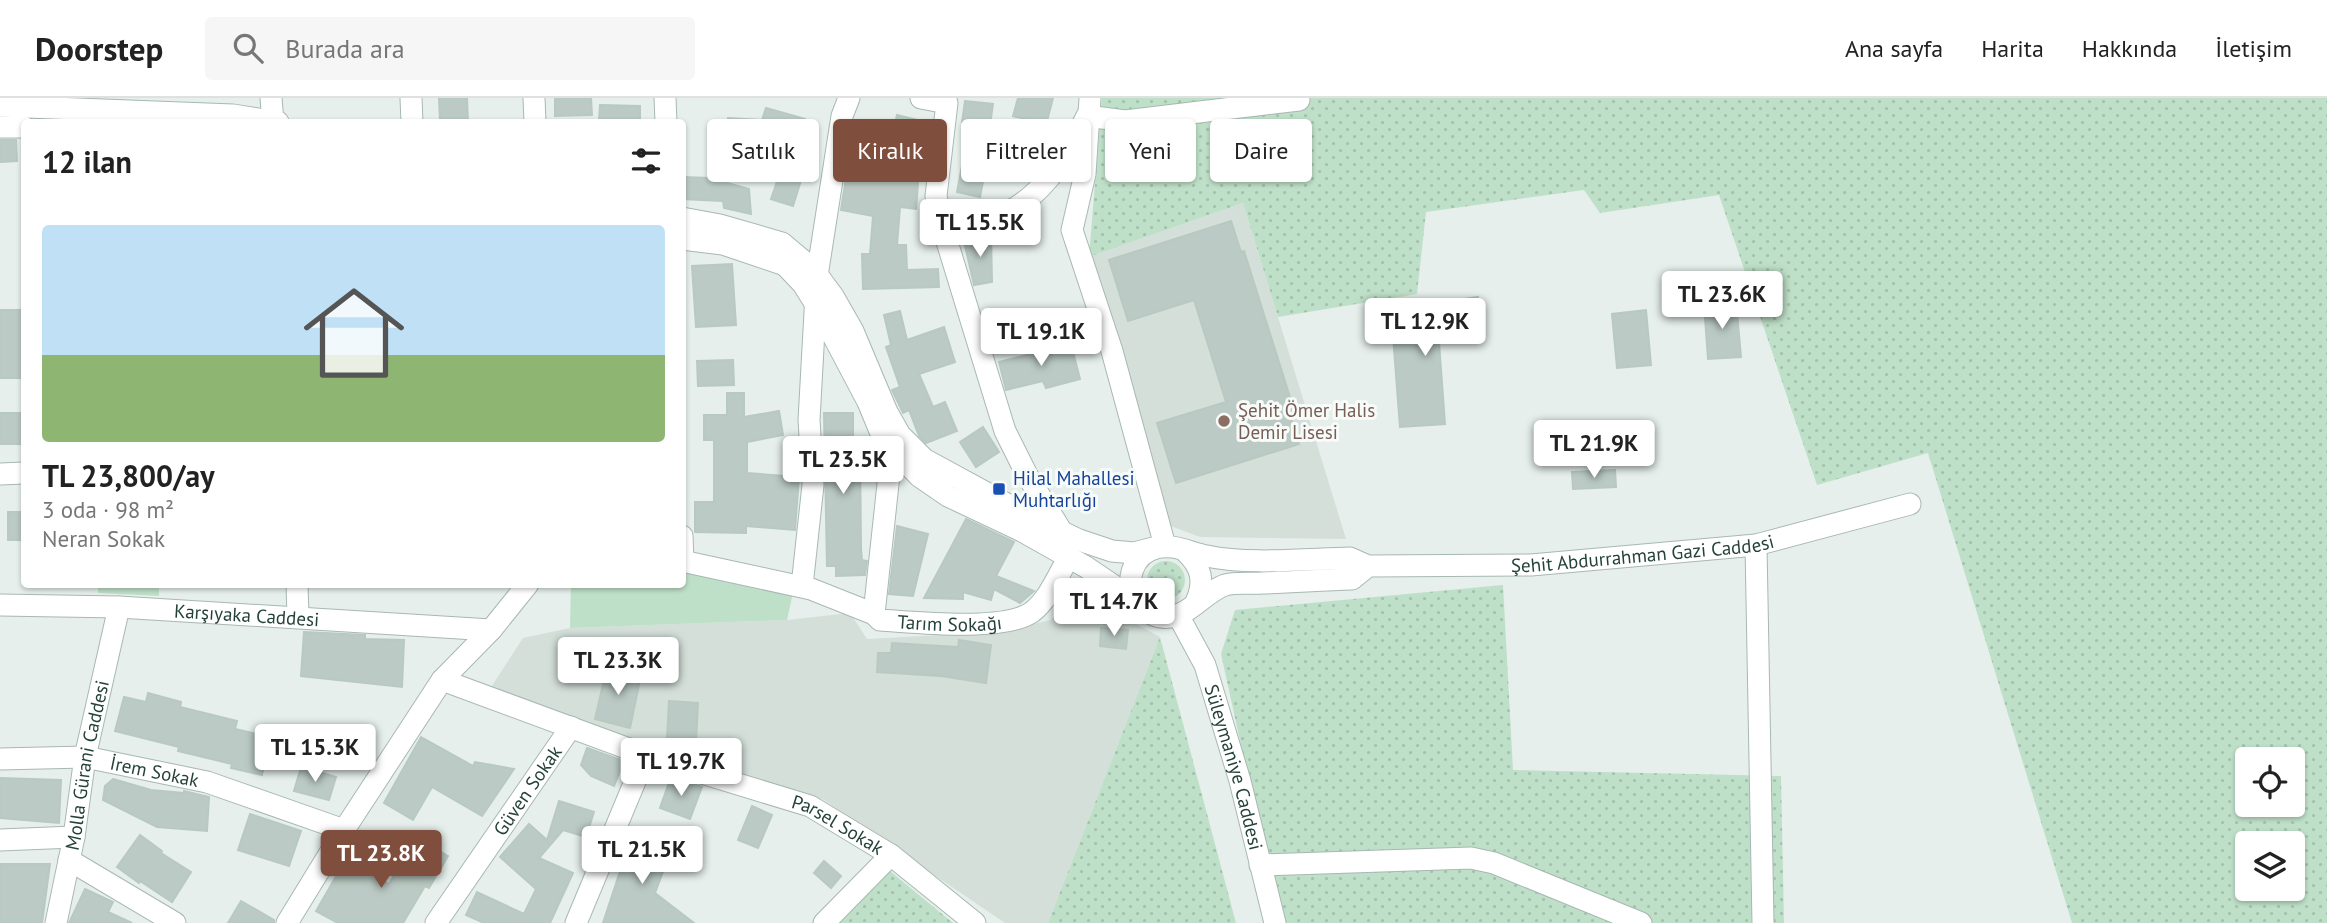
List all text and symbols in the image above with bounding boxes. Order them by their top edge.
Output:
search box [205,17,695,80]
text: Doorstep [35,27,163,70]
icon: search [229,29,267,67]
text: Burada ara [285,32,405,65]
text: Ana sayfa [1845,33,1943,64]
text: Harita [1981,33,2044,64]
text: Hakkında [2082,33,2177,64]
text: İletişim [2215,33,2292,64]
chip: Satılık [707,119,819,182]
chip: Kiralık [833,119,947,182]
chip: Filtreler [961,119,1091,182]
chip: Yeni [1105,119,1196,182]
chip: Daire [1210,119,1312,182]
text: 12 ilan [42,142,132,181]
icon: filters [627,142,665,180]
pin: TL 15.5K [908,200,1052,259]
text: TL 15.5K [936,207,1024,236]
icon: home [291,270,417,396]
pin: TL 23.6K [1650,272,1794,331]
text: TL 23.6K [1678,279,1766,308]
pin: TL 12.9K [1353,299,1497,358]
text: TL 12.9K [1381,306,1469,335]
pin: TL 19.1K [969,308,1113,368]
text: TL 19.1K [997,316,1085,345]
place label: Şehit Ömer Halis Demir Lisesi [1238,398,1375,444]
marker: Şehit Ömer Halis Demir Lisesi [1216,413,1232,429]
pin: TL 21.9K [1522,420,1666,480]
text: TL 21.9K [1550,428,1638,457]
pin: TL 23.5K [771,436,915,496]
text: TL 23.5K [799,444,887,473]
text: TL 23,800/ay [42,456,215,495]
place label: Hilal Mahallesi Muhtarlığı [1013,466,1135,512]
marker: Hilal Mahallesi Muhtarlığı [991,481,1007,497]
text: 3 oda · 98 m² [42,495,174,524]
text: Neran Sokak [42,524,165,553]
street label: Şehit Abdurrahman Gazi Caddesi [1511,529,1777,577]
pin: TL 14.7K [1042,578,1186,638]
text: TL 14.7K [1070,586,1158,615]
street label: Karşıyaka Caddesi [174,598,320,631]
street label: Tarım Sokağı [897,609,1003,636]
pin: TL 23.3K [546,638,690,697]
text: TL 23.3K [574,645,662,674]
street label: Molla Gürani Caddesi [60,678,114,852]
street label: Süleymaniye Caddesi [1199,681,1269,852]
pin: TL 15.3K [243,724,387,784]
text: TL 15.3K [271,732,359,761]
pin: TL 19.7K [609,738,753,798]
street label: Güven Sokak [488,741,567,840]
text: TL 19.7K [637,746,725,775]
map controls [2235,747,2305,901]
button: locate [2235,747,2305,817]
street label: İrem Sokak [108,750,201,792]
street label: Parsel Sokak [789,789,888,860]
pin: TL 21.5K [570,826,714,886]
pin: TL 23.8K [309,830,453,890]
button: layers [2235,831,2305,901]
text: TL 21.5K [598,834,686,863]
text: TL 23.8K [337,838,425,867]

